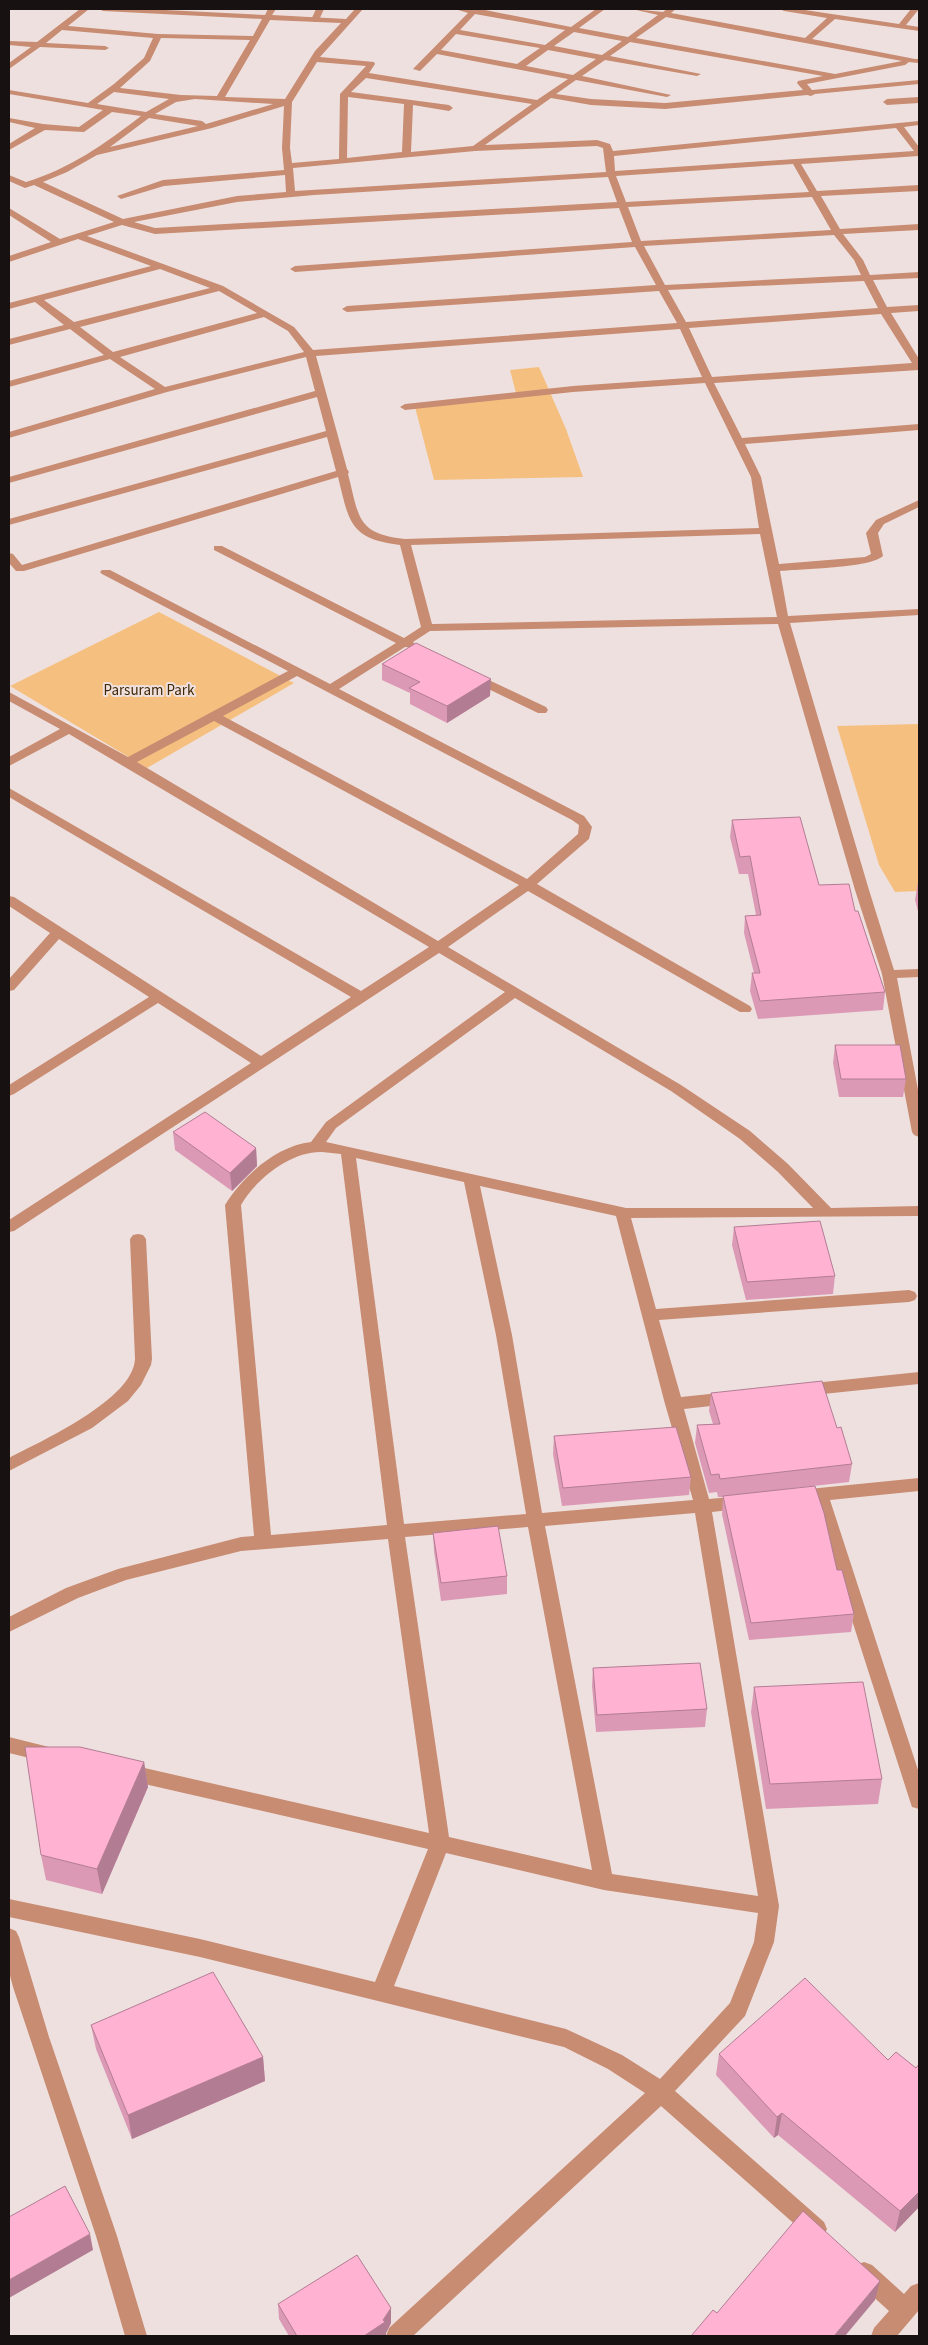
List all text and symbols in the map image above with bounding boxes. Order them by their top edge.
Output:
park label: Parsuram Park [104,680,195,701]

